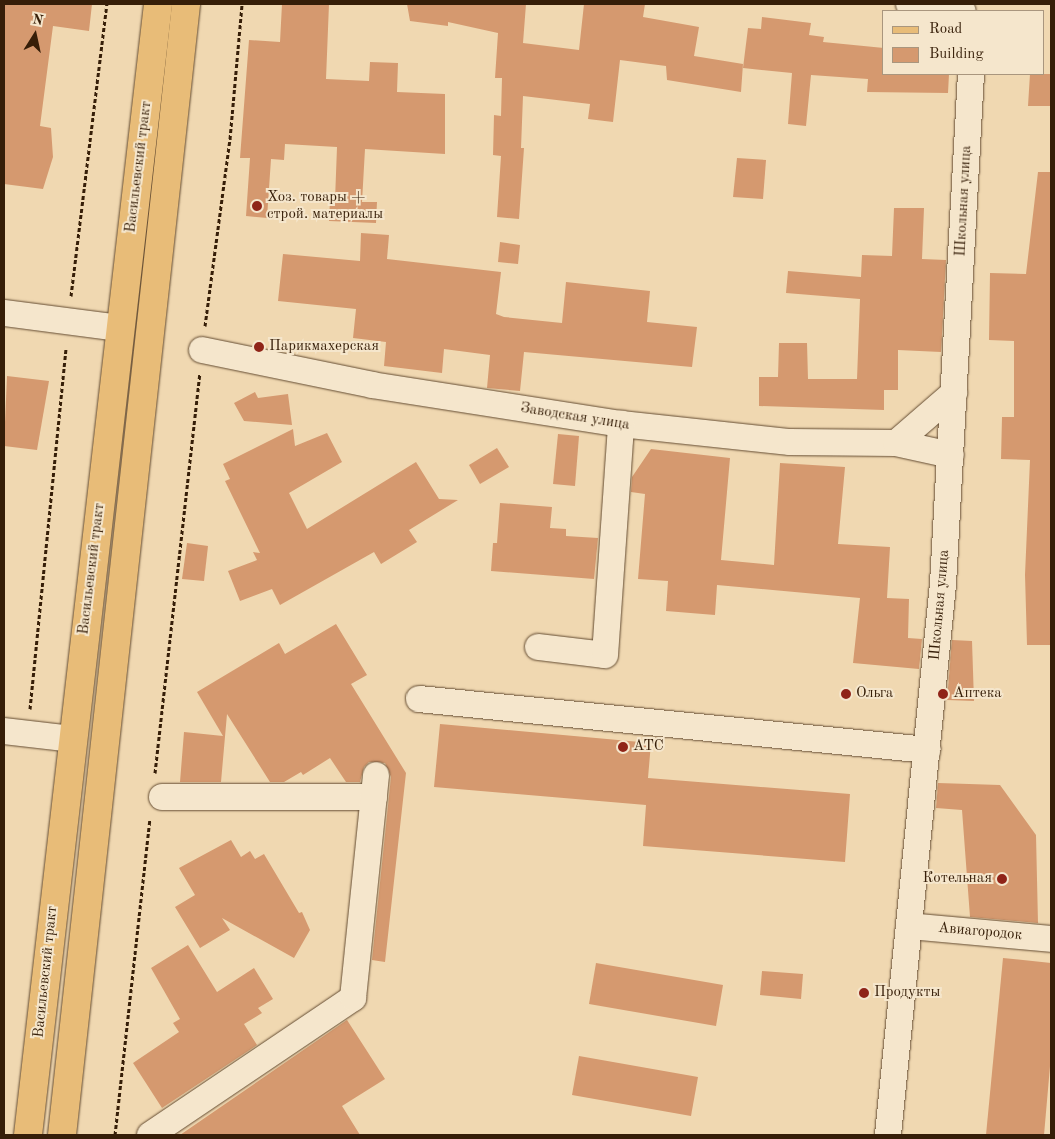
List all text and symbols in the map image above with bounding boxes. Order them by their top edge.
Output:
north arrow [10,10,60,60]
legend [882,10,1045,75]
text: N [31,12,44,28]
text: Road [929,22,962,37]
text: Building [929,47,984,62]
street label: Васильевский тракт [122,100,156,234]
street label: Школьная улица [952,145,976,257]
place label: Хоз. товары + строй. материалы [267,188,383,223]
marker: Хоз. товары + строй. материалы [251,200,263,212]
place label: Парикмахерская [269,338,379,356]
marker: Парикмахерская [253,341,265,353]
street label: Заводская улица [519,399,631,435]
street label: Васильевский тракт [75,502,109,636]
street label: Школьная улица [926,549,954,661]
place label: Ольга [856,685,893,703]
place label: Аптека [953,685,1002,703]
marker: Ольга [840,688,852,700]
marker: Аптека [937,688,949,700]
place label: АТС [633,738,664,756]
marker: АТС [617,741,629,753]
place label: Котельная [922,870,992,888]
marker: Котельная [996,873,1008,885]
street label: Васильевский тракт [30,905,62,1039]
street label: Авиагородок [937,919,1023,945]
place label: Продукты [874,984,940,1002]
marker: Продукты [858,987,870,999]

